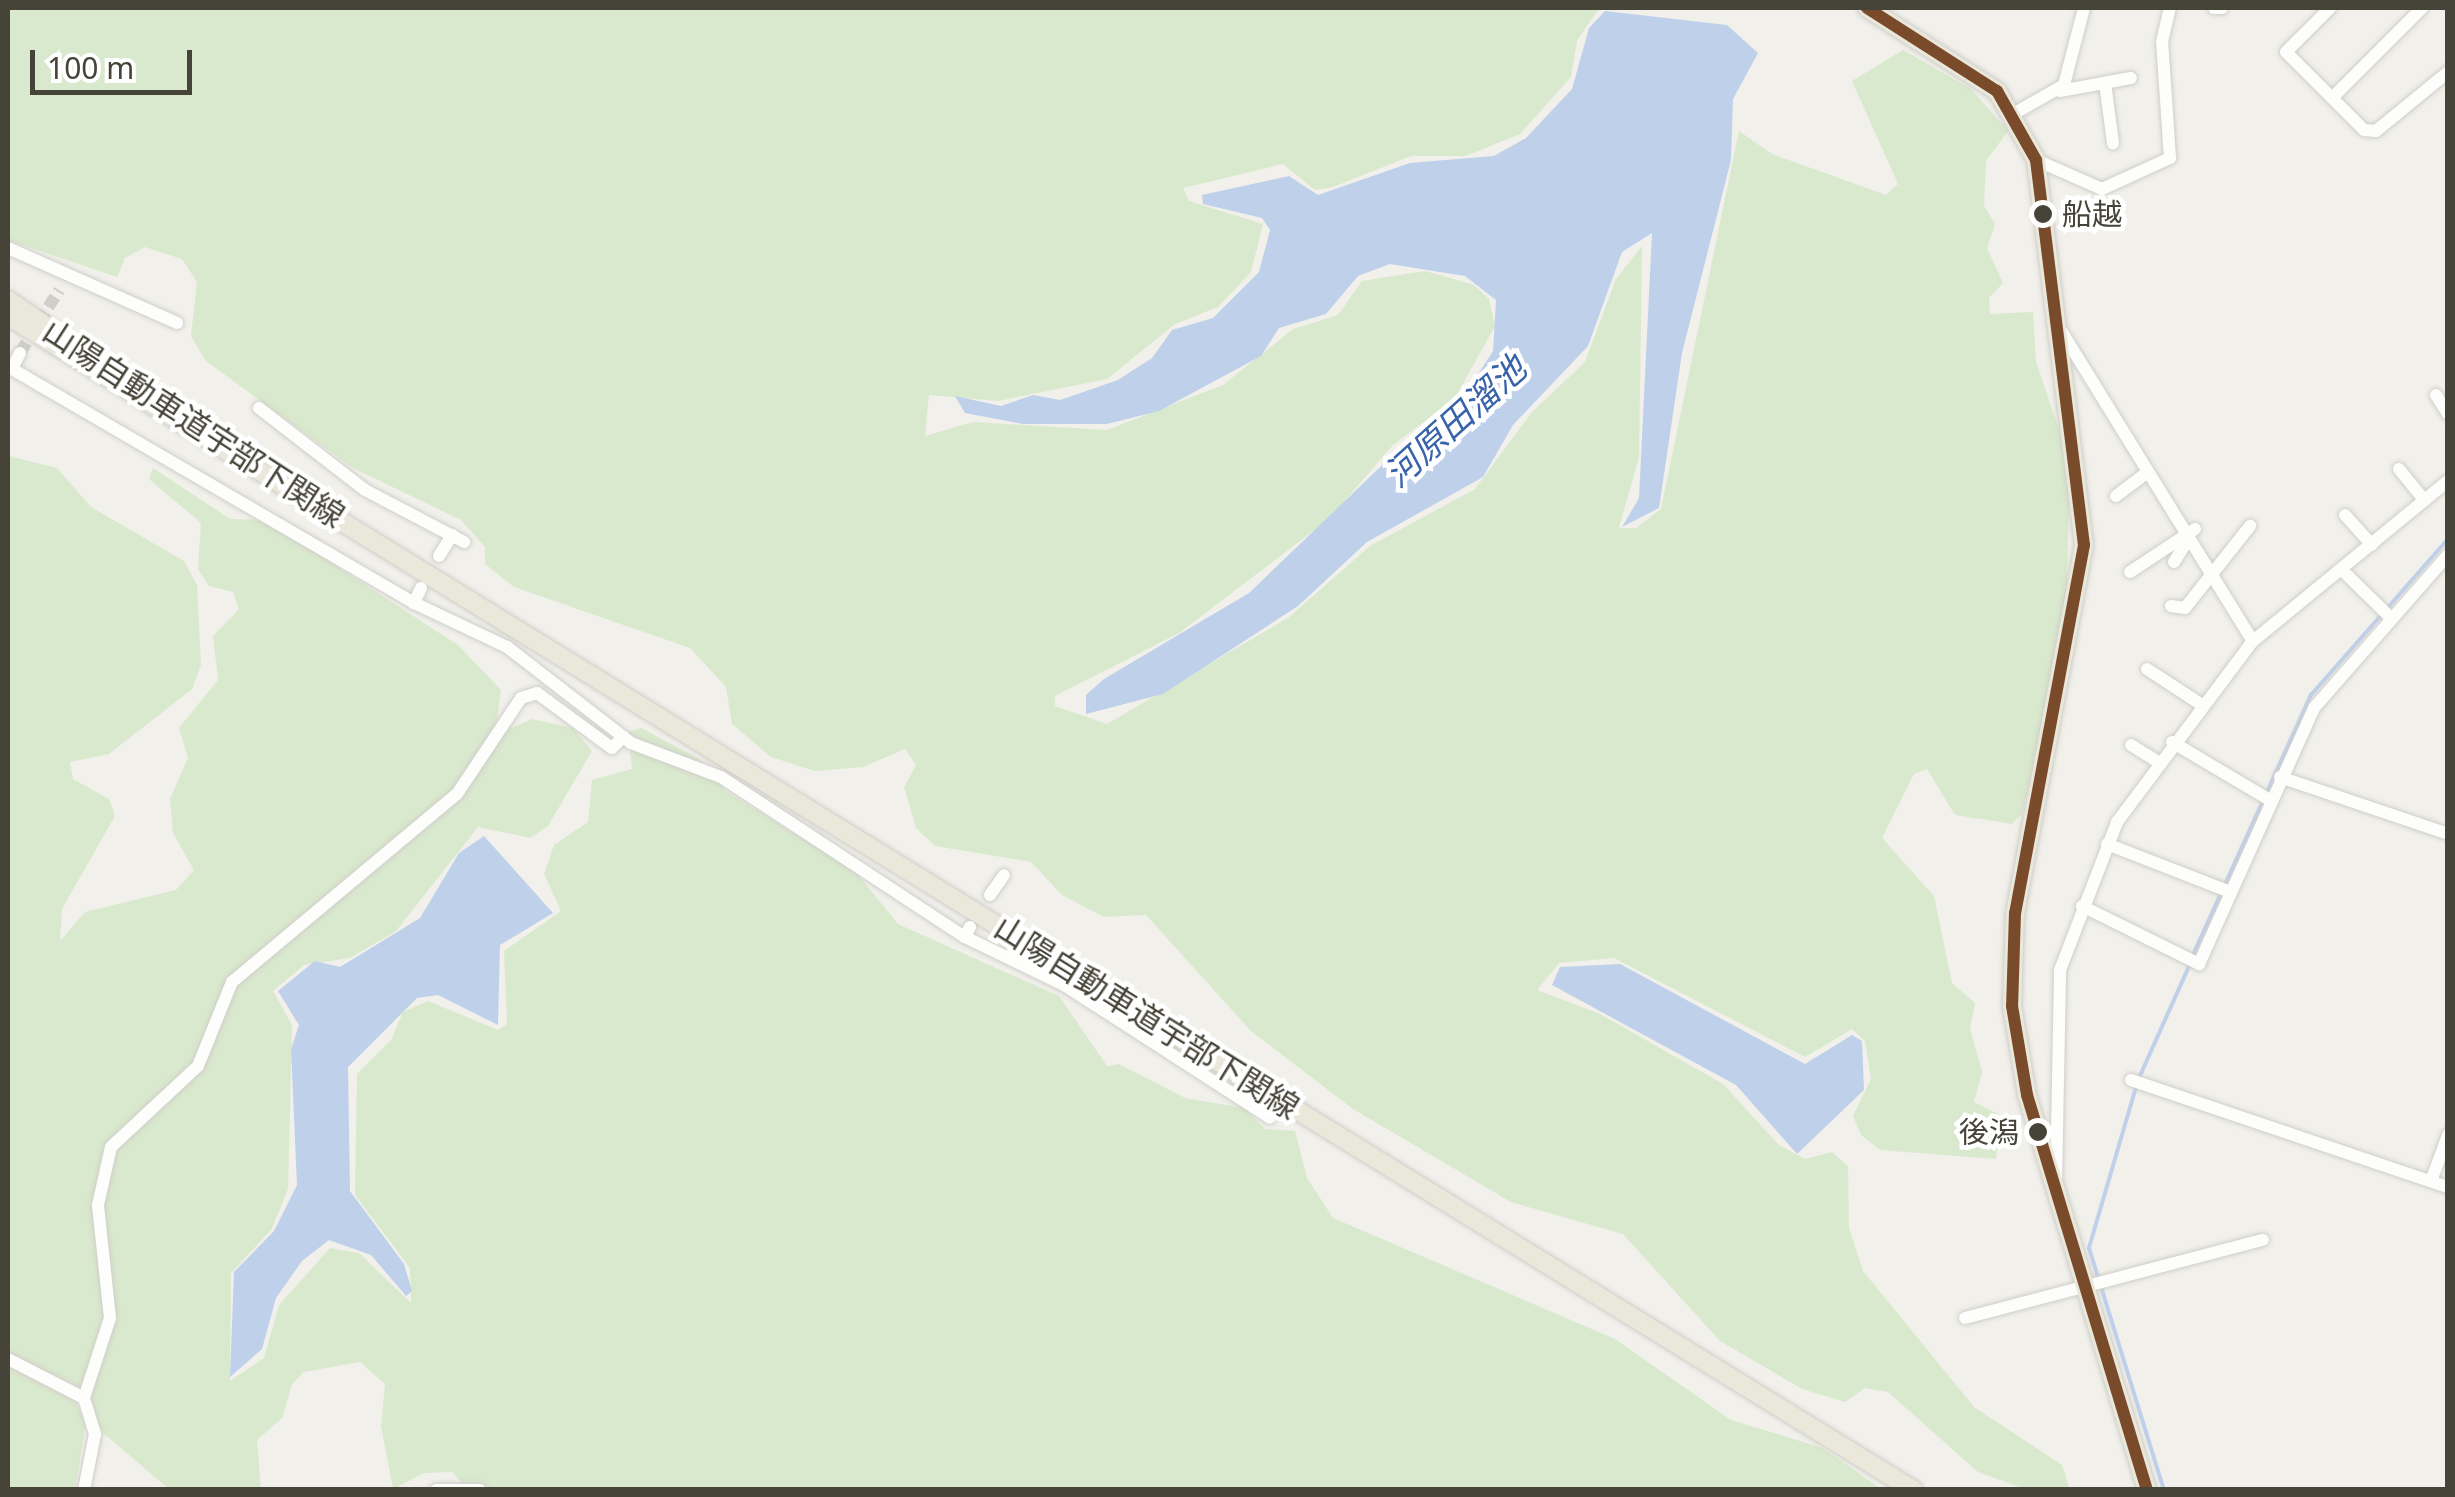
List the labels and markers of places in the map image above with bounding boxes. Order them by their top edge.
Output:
place label: 船越 [2062,196,2122,232]
marker: 船越 [2033,204,2053,224]
place label: 後潟 [1959,1114,2019,1150]
marker: 後潟 [2028,1122,2048,1142]

